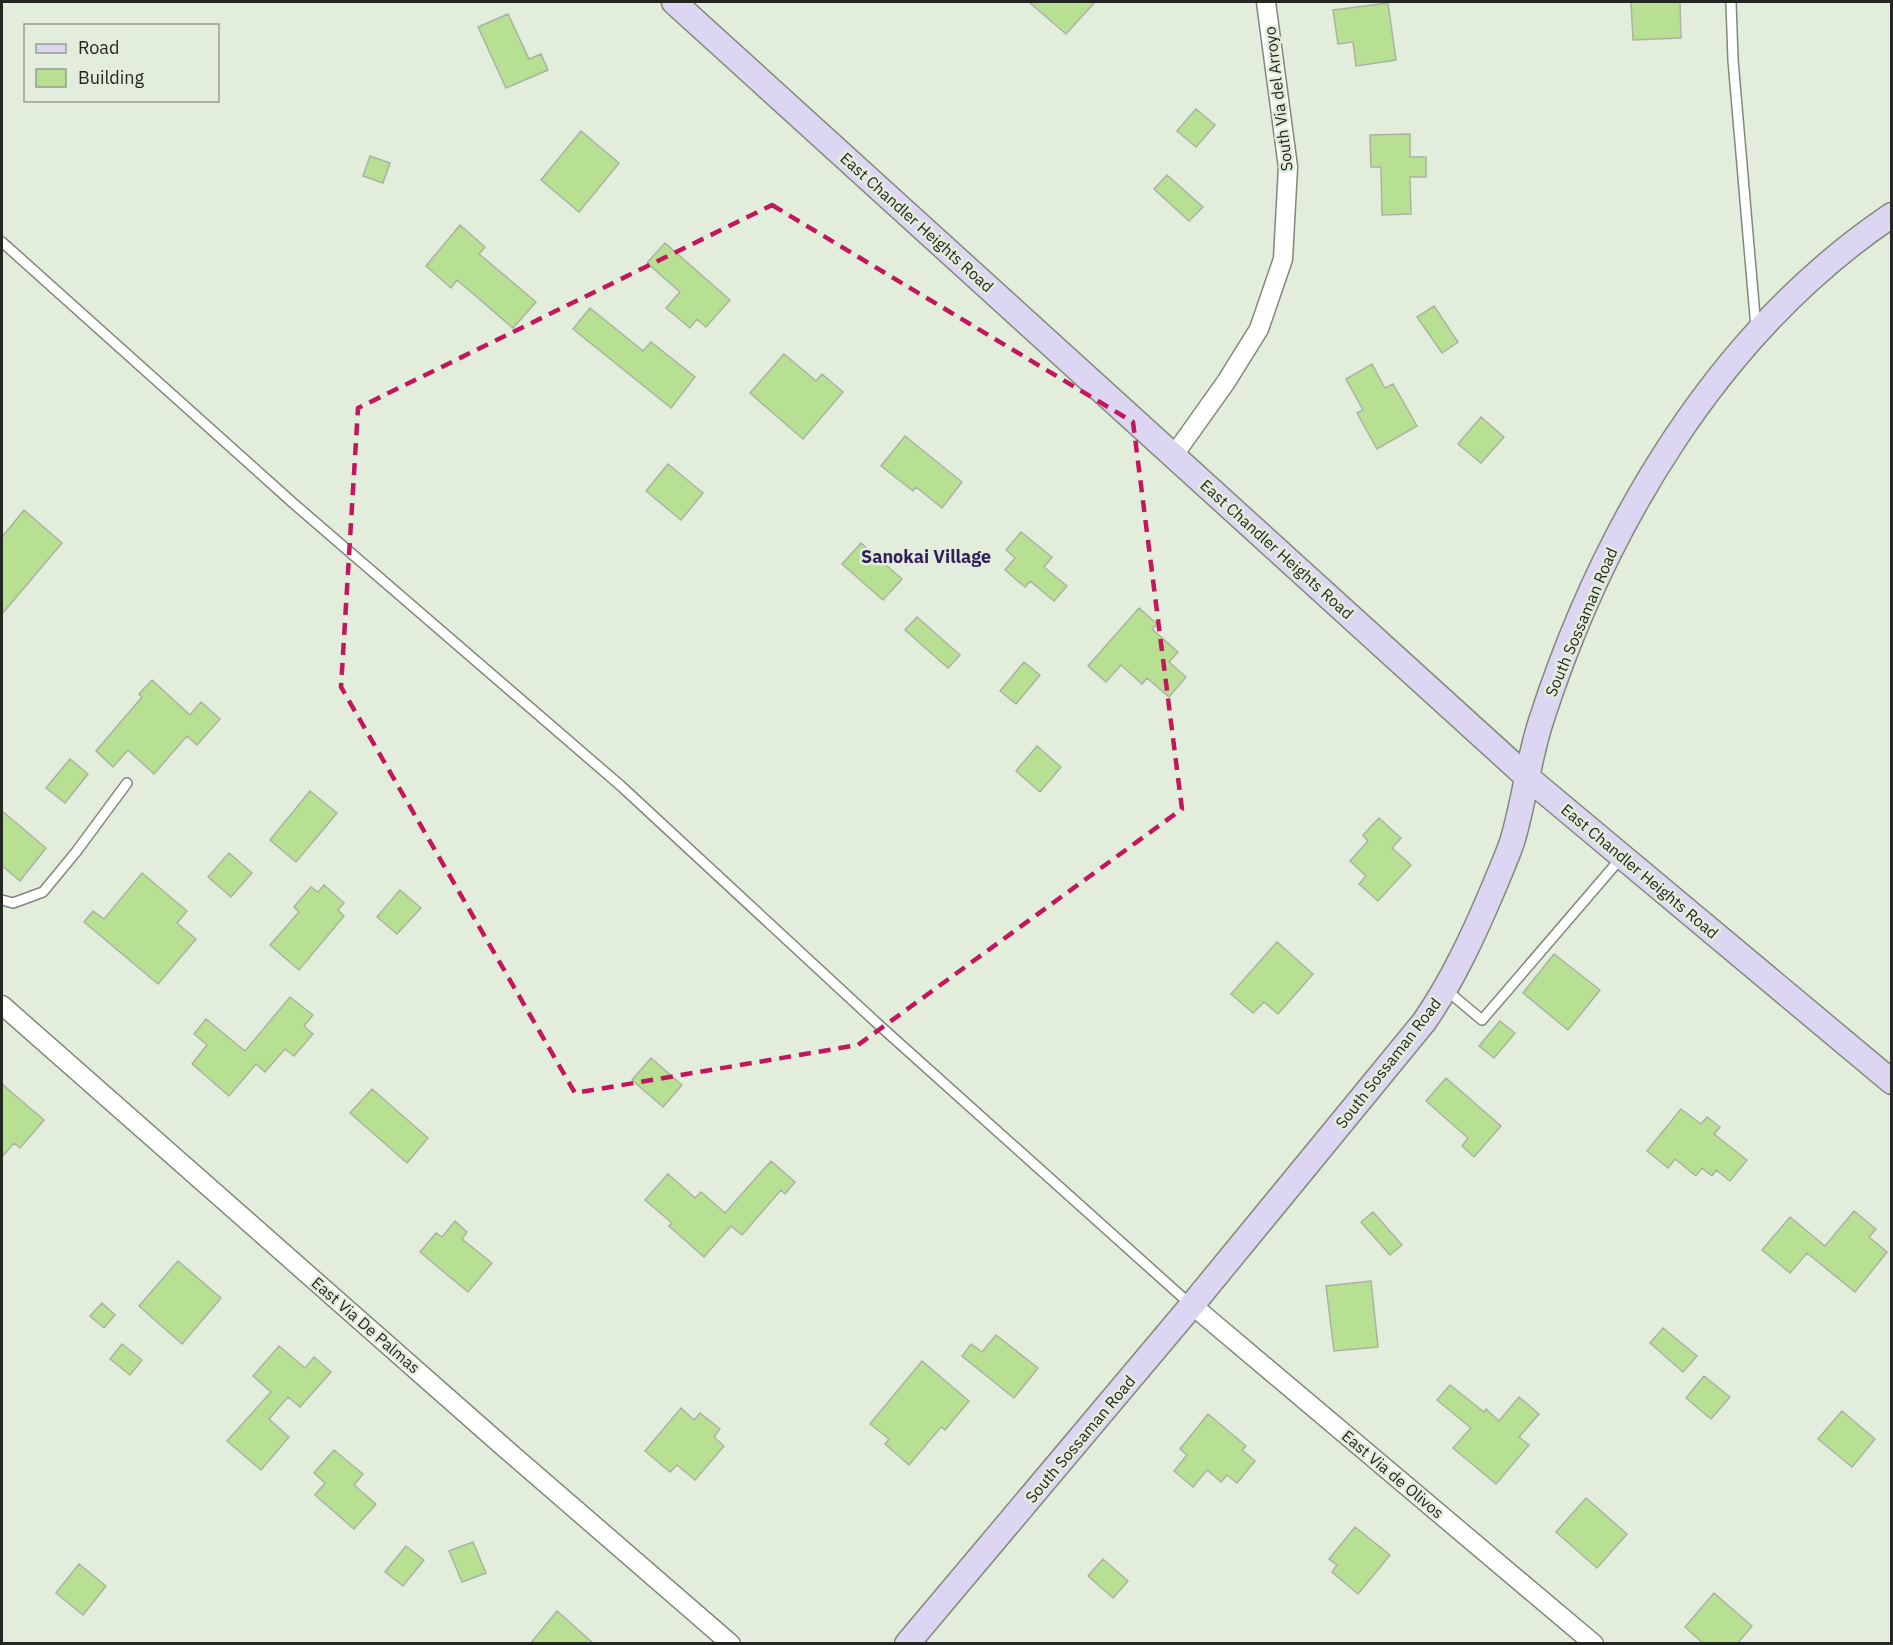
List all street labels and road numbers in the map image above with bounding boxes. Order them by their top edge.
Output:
street label: South Via del Arroyo [1259,25,1297,173]
street label: East Chandler Heights Road [836,148,998,296]
street label: East Chandler Heights Road [1196,475,1358,623]
street label: South Sossaman Road [1540,544,1622,700]
street label: East Chandler Heights Road [1557,799,1723,943]
street label: South Sossaman Road [1331,994,1445,1132]
street label: East Via De Palmas [308,1272,424,1378]
street label: South Sossaman Road [1021,1371,1139,1507]
street label: East Via de Olivos [1338,1426,1448,1522]

